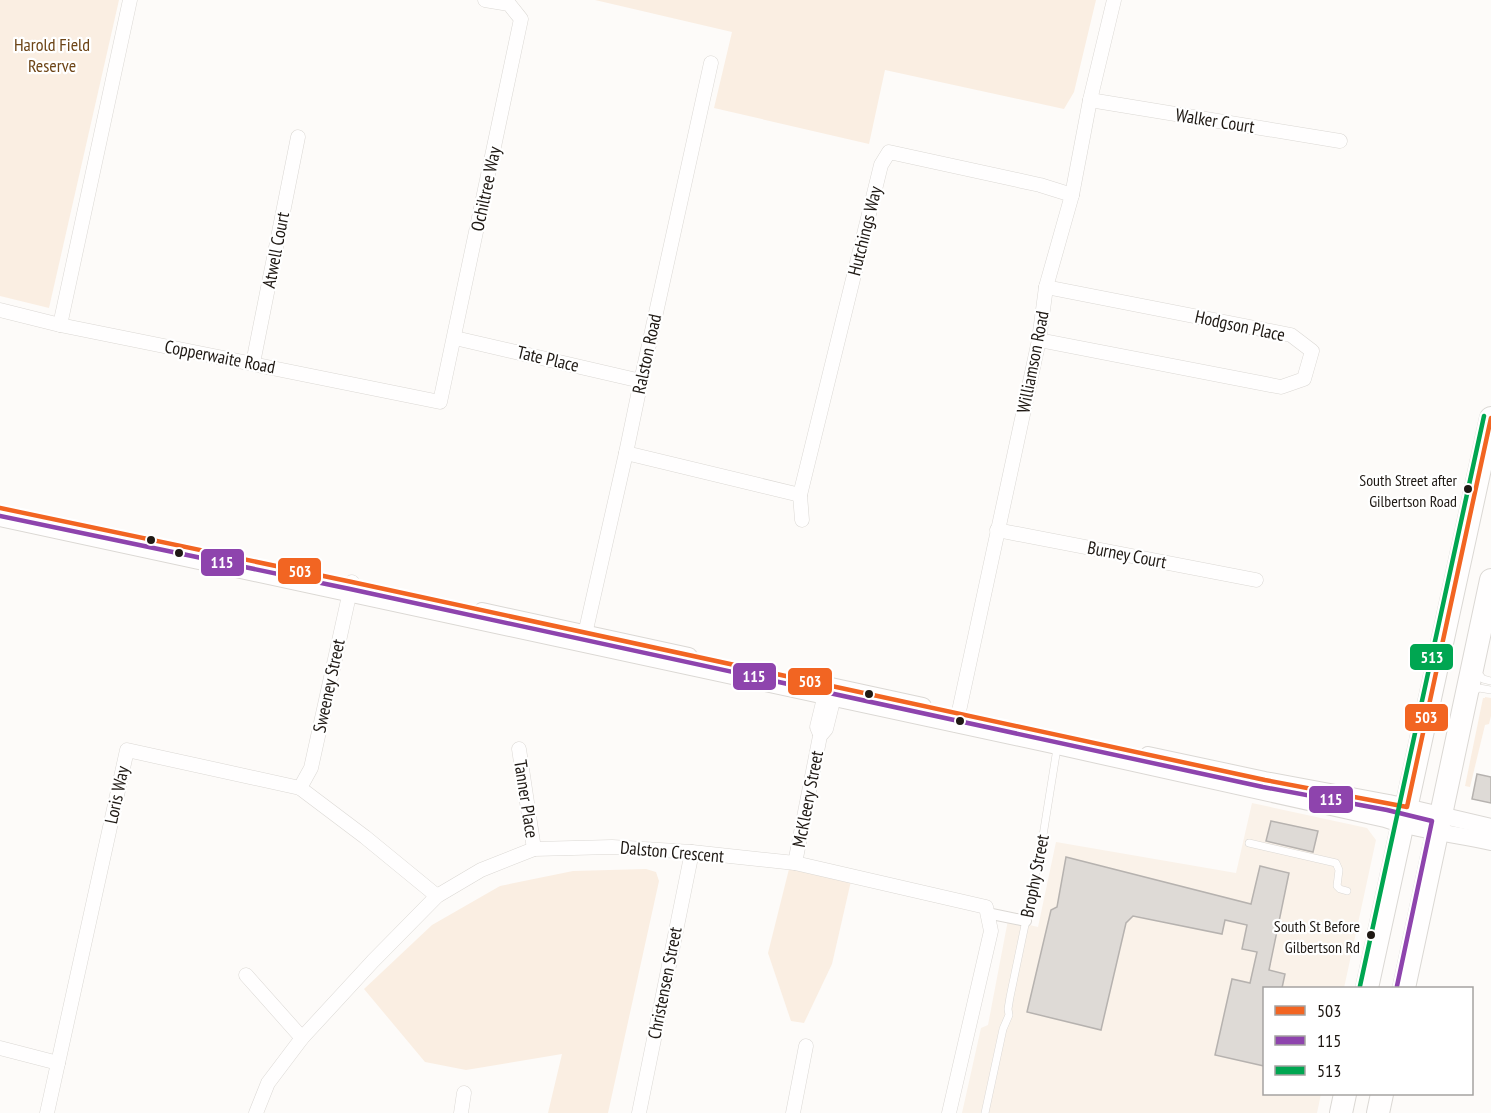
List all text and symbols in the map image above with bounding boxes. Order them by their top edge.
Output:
park label: Harold Field Reserve [14,33,90,77]
street label: Walker Court [1174,103,1256,138]
street label: Ochiltree Way [465,144,506,233]
street label: Hutchings Way [842,184,887,278]
street label: Atwell Court [257,210,294,290]
street label: Hodgson Place [1193,305,1287,346]
street label: Williamson Road [1011,309,1054,415]
street label: Ralston Road [627,312,666,396]
street label: Copperwaite Road [163,335,277,378]
street label: Tate Place [515,340,581,377]
place label: South Street after Gilbertson Road [1359,470,1458,511]
marker: South Street after Gilbertson Road [1462,483,1474,495]
unlabelled marker [145,534,157,546]
street label: Burney Court [1086,536,1169,573]
unlabelled marker [173,547,185,559]
line badge: 115 [200,548,245,577]
text: 115 [211,552,233,572]
line badge: 503 [277,557,322,585]
text: 503 [289,561,311,581]
street label: Sweeney Street [307,637,350,735]
line badge: 513 [1409,643,1454,671]
text: 513 [1421,647,1443,667]
line badge: 115 [732,662,777,691]
text: 115 [743,666,765,686]
line badge: 503 [787,667,833,696]
text: 503 [799,671,821,691]
unlabelled marker [863,688,875,700]
line badge: 503 [1404,703,1449,732]
text: 503 [1415,707,1437,727]
unlabelled marker [954,715,966,727]
street label: McKleery Street [787,749,828,849]
street label: Tanner Place [509,758,544,840]
street label: Loris Way [99,764,134,826]
line badge: 115 [1308,785,1354,814]
text: 115 [1320,789,1342,809]
street label: Brophy Street [1015,832,1054,919]
street label: Dalston Crescent [619,836,725,867]
place label: South St Before Gilbertson Rd [1274,916,1360,957]
street label: Christensen Street [642,925,687,1041]
marker: South St Before Gilbertson Rd [1365,929,1377,941]
legend [1263,987,1473,1095]
text: 503 [1317,999,1341,1022]
text: 115 [1317,1029,1341,1052]
text: 513 [1317,1059,1341,1082]

